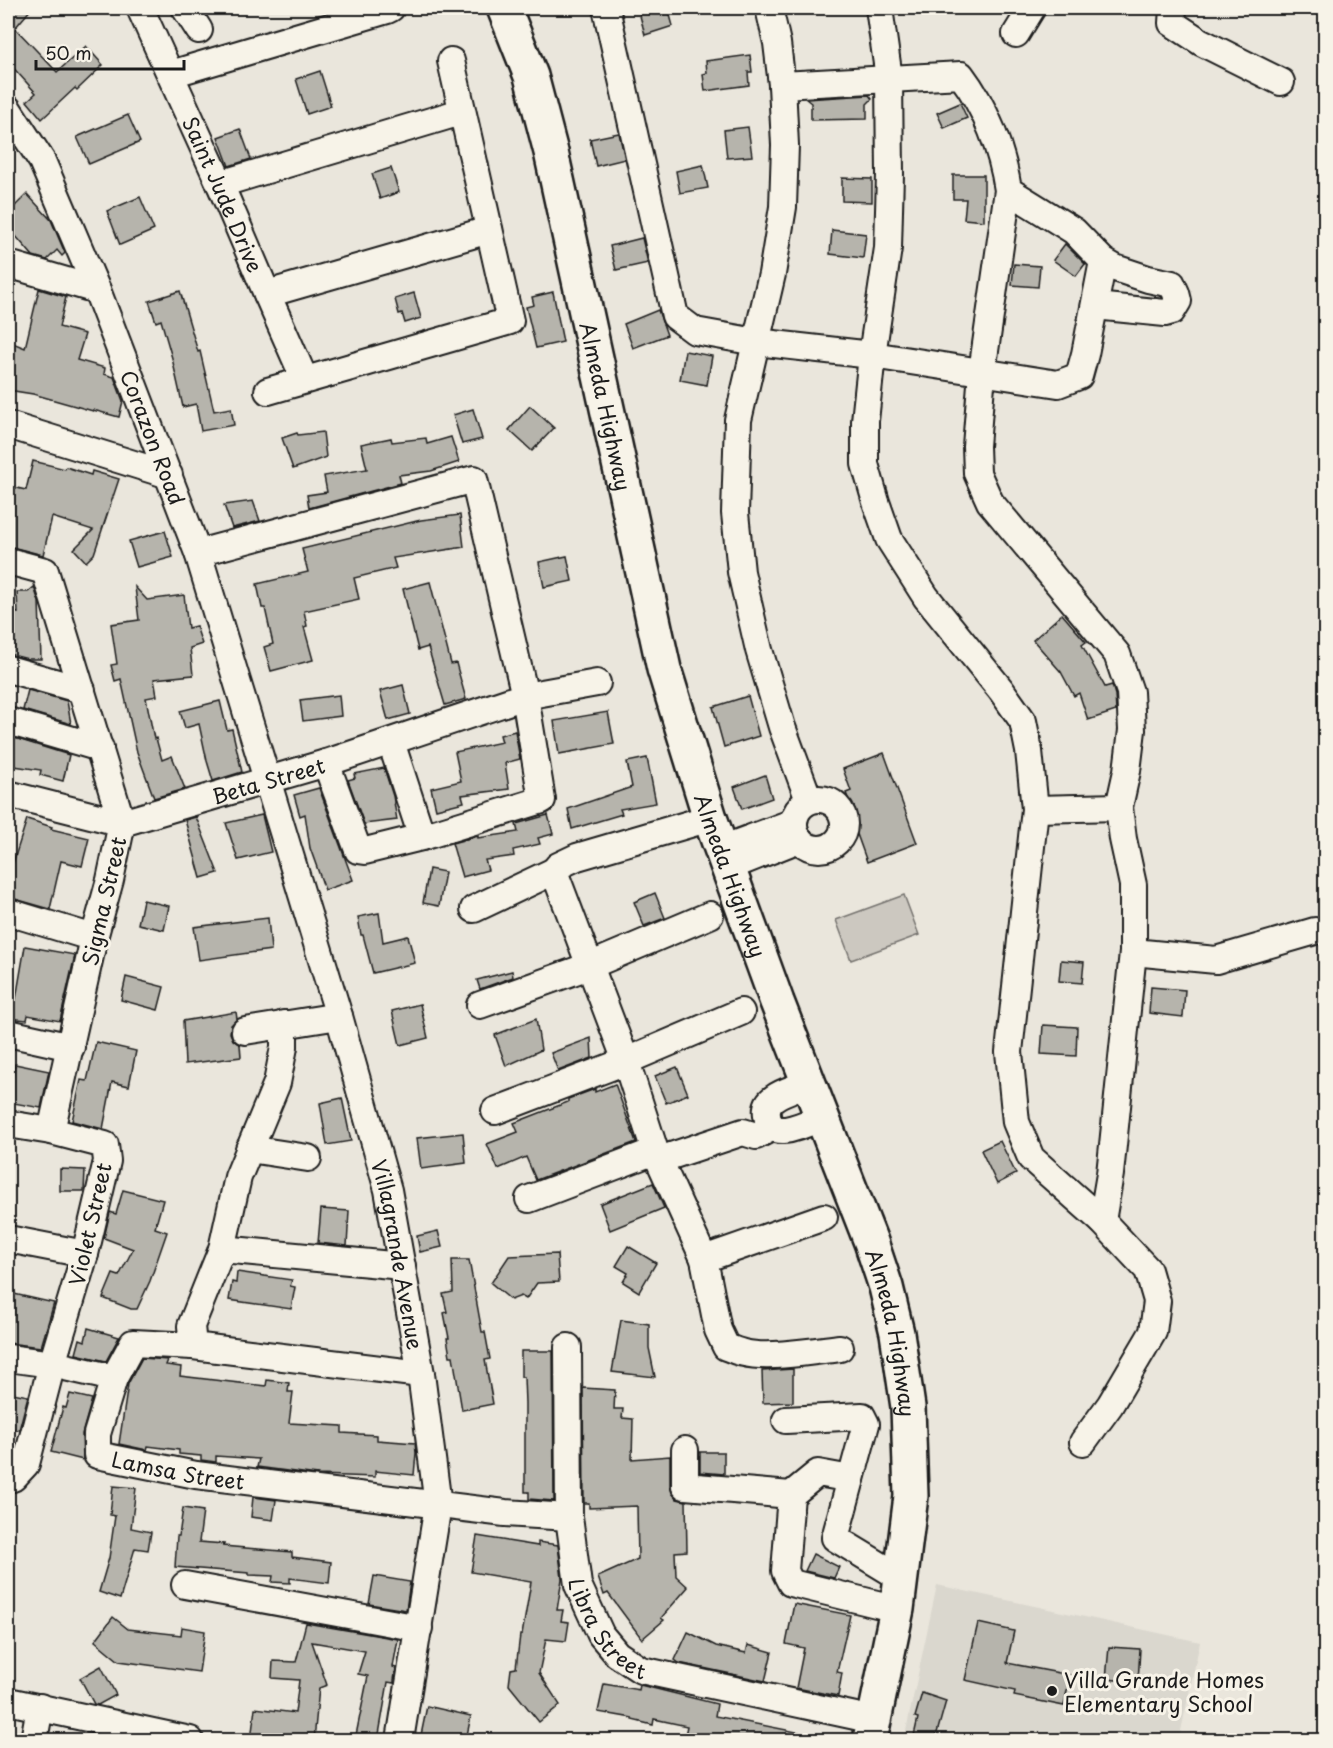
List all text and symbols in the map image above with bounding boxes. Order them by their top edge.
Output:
scale bar [36,33,184,71]
text: 50 m [45,39,92,66]
street label: Saint Jude Drive [175,111,272,277]
street label: Almeda Highway [573,319,641,494]
street label: Corazon Road [113,365,194,509]
street label: Beta Street [208,748,329,812]
street label: Almeda Highway [687,790,775,962]
street label: Sigma Street [73,833,133,969]
street label: Villagrande Avenue [364,1155,432,1352]
street label: Violet Street [59,1159,119,1289]
street label: Almeda Highway [858,1244,924,1417]
street label: Lamsa Street [109,1442,246,1497]
street label: Libra Street [561,1577,649,1687]
place label: Villa Grande Homes Elementary School [1064,1663,1264,1719]
marker: Villa Grande Homes Elementary School [1045,1684,1059,1698]

